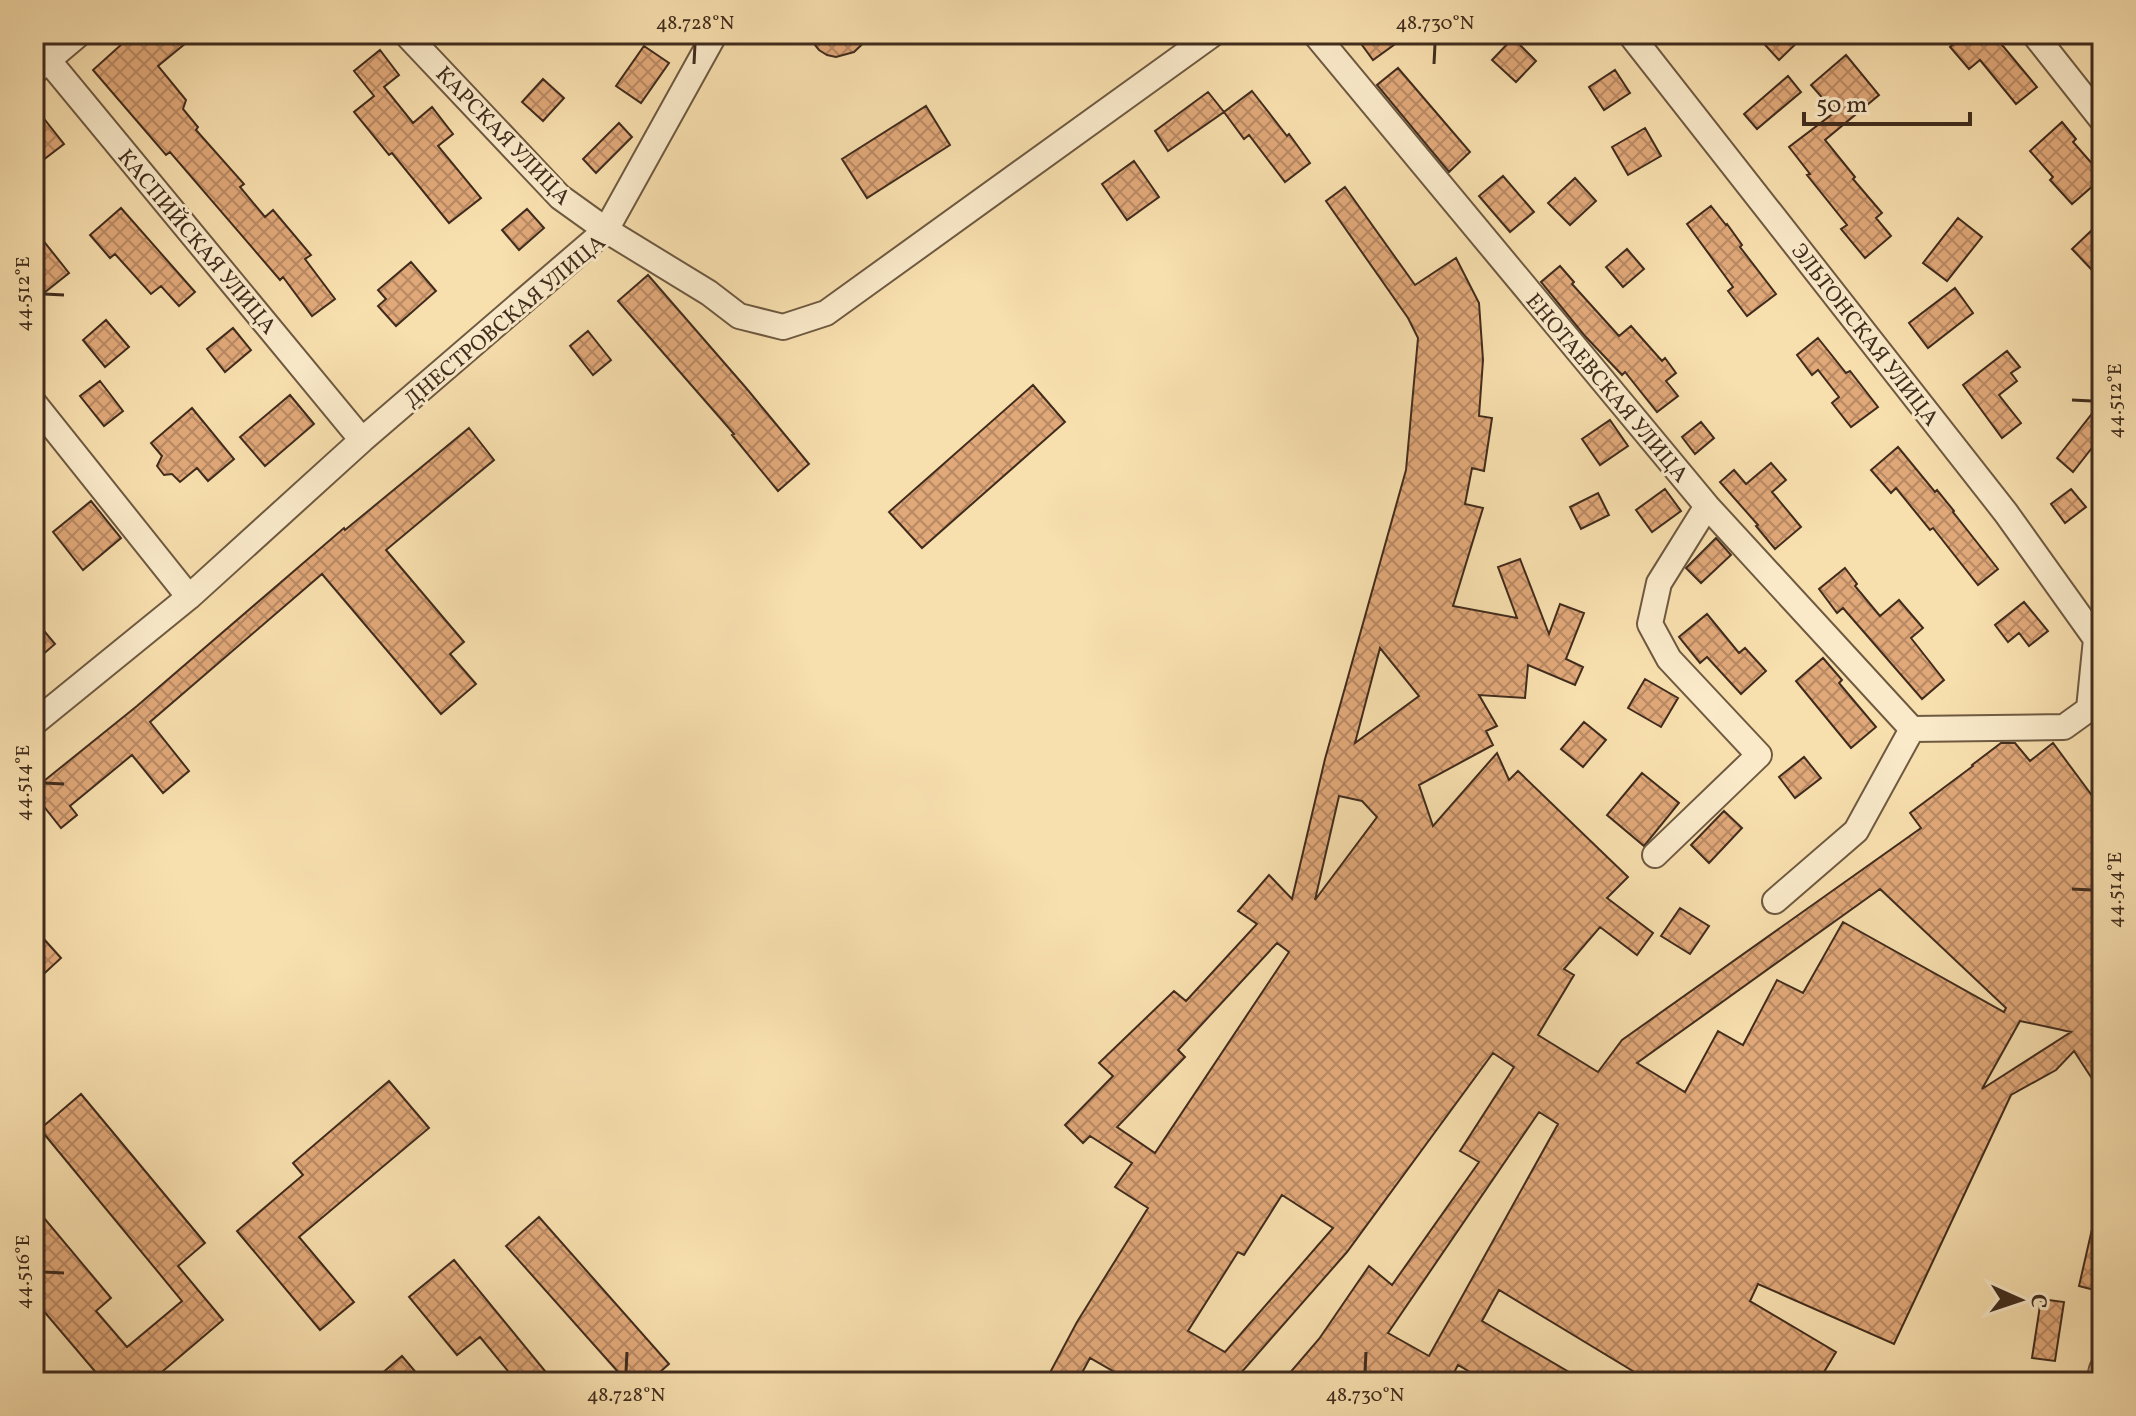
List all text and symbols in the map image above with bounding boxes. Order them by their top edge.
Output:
text: 48.728°N [656,10,734,38]
text: 48.730°N [1396,10,1475,38]
street label: КАРСКАЯ УЛИЦА [428,60,577,213]
scale bar [1804,76,1970,126]
text: 50 m [1816,89,1868,123]
street label: КАСПИЙСКАЯ УЛИЦА [109,143,283,342]
street label: ДНЕСТРОВСКАЯ УЛИЦА [398,228,613,416]
street label: ЭЛЬТОНСКАЯ УЛИЦА [1783,238,1945,433]
text: 44.512°E [10,256,38,332]
street label: ЕНОТАЕВСКАЯ УЛИЦА [1517,287,1695,490]
text: 44.512°E [2102,363,2130,439]
text: 44.514°E [10,745,38,821]
text: 44.514°E [2102,852,2130,928]
text: 44.516°E [10,1234,38,1310]
north arrow [1980,1260,2060,1340]
text: С [2022,1293,2053,1309]
text: 48.728°N [587,1382,665,1410]
text: 48.730°N [1326,1382,1405,1410]

